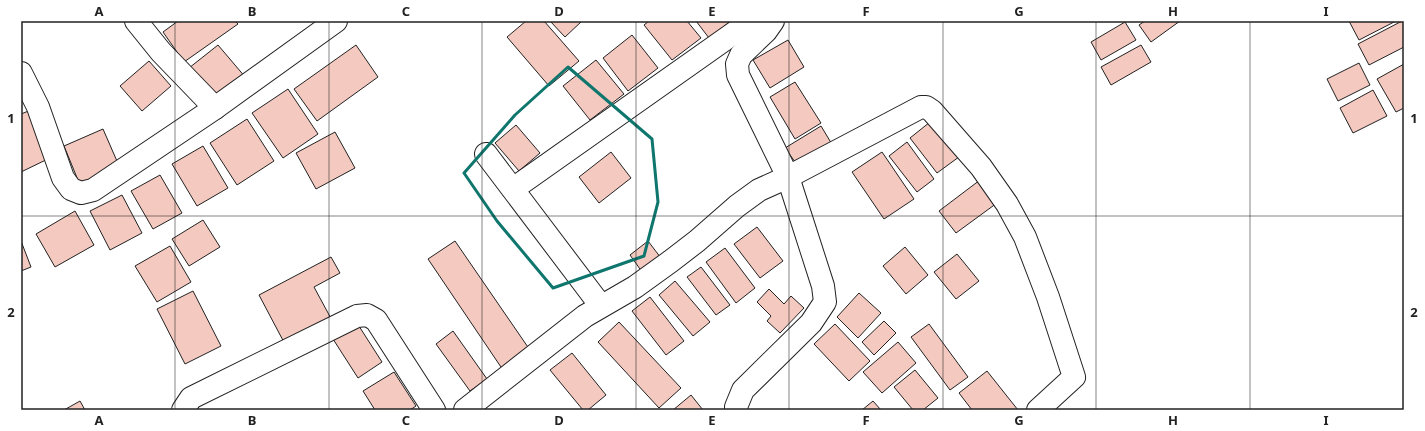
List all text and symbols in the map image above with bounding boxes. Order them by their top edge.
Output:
text: A [95,2,104,20]
text: B [248,2,256,20]
text: C [402,2,410,20]
text: D [554,2,564,20]
text: E [708,2,716,20]
text: F [862,2,870,20]
text: G [1014,2,1024,20]
text: H [1168,2,1178,20]
text: I [1323,2,1329,20]
text: 1 [7,109,15,127]
text: 1 [1410,109,1418,127]
text: 2 [7,303,15,321]
text: 2 [1410,303,1418,321]
text: A [95,411,104,429]
text: B [248,411,256,429]
text: C [402,411,410,429]
text: D [554,411,564,429]
text: E [708,411,716,429]
text: F [862,411,870,429]
text: G [1014,411,1024,429]
text: H [1168,411,1178,429]
text: I [1323,411,1329,429]

